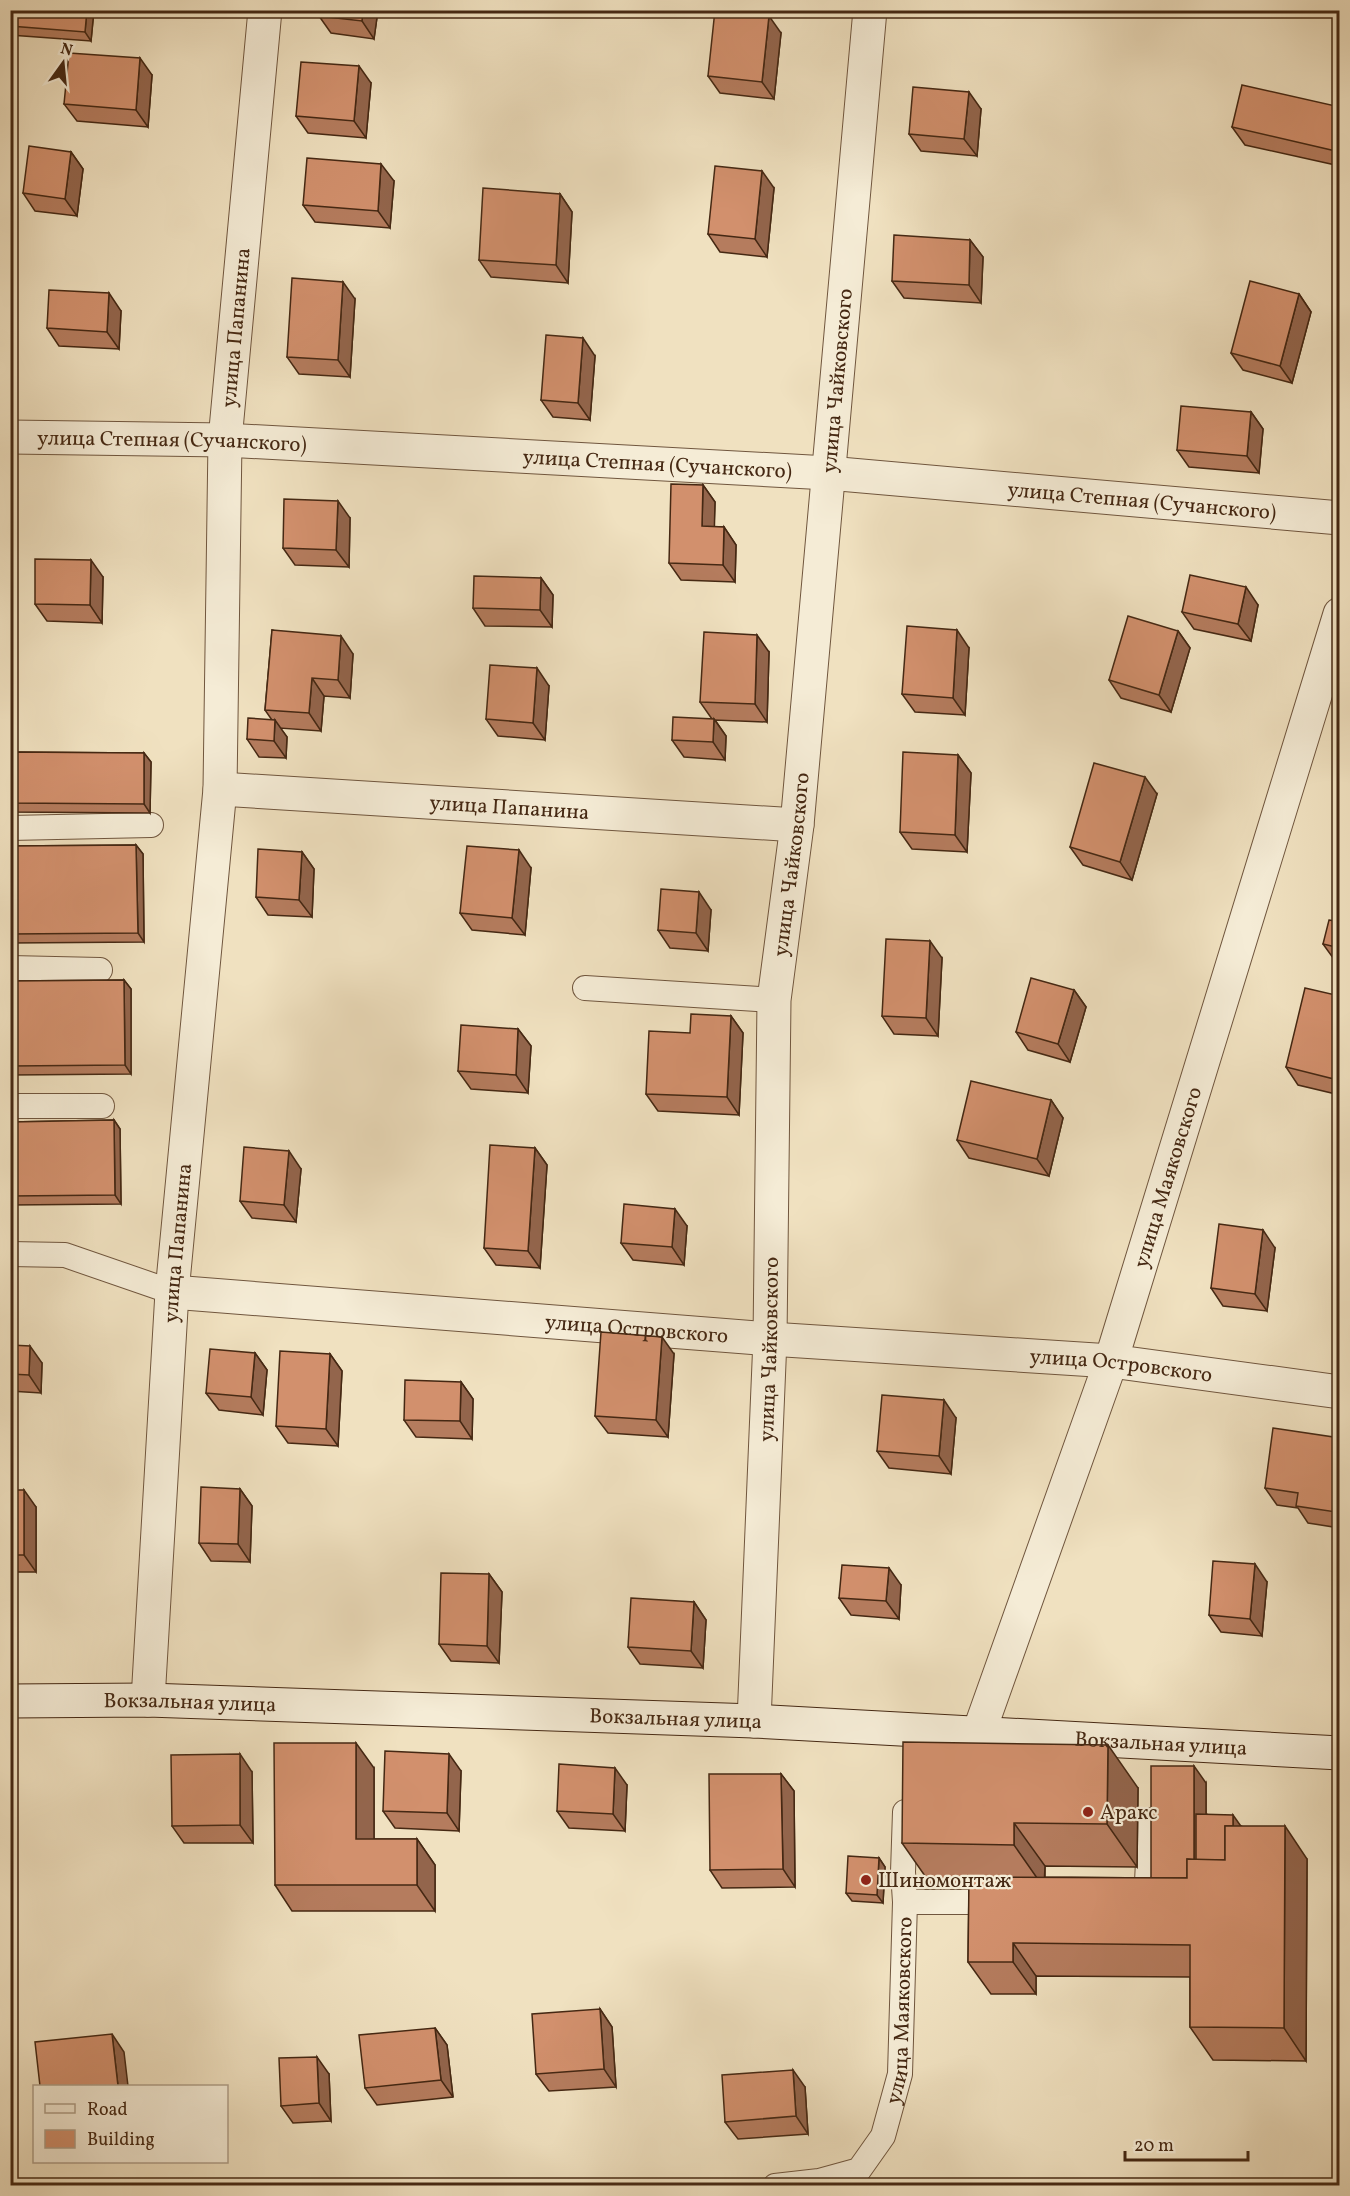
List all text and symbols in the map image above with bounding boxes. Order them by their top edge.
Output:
north arrow [33,33,93,93]
text: N [58,38,75,63]
street label: улица Папанина [215,246,259,409]
street label: улица Чайковского [816,287,861,474]
street label: улица Степная (Сучанского) [37,424,307,460]
street label: улица Степная (Сучанского) [522,443,793,487]
street label: улица Степная (Сучанского) [1006,476,1277,528]
street label: улица Чайковского [767,771,818,958]
street label: улица Папанина [428,789,590,828]
street label: улица Маяковского [1127,1084,1210,1272]
street label: улица Папанина [157,1162,200,1324]
street label: улица Чайковского [753,1257,787,1442]
street label: улица Островского [544,1308,729,1352]
street label: улица Островского [1029,1343,1214,1391]
street label: Вокзальная улица [103,1687,277,1720]
street label: Вокзальная улица [589,1702,763,1737]
street label: Вокзальная улица [1074,1726,1248,1764]
place label: Аракс [1100,1799,1158,1828]
marker: Аракс [1081,1805,1095,1819]
place label: Шиномонтаж [878,1867,1012,1896]
marker: Шиномонтаж [859,1873,873,1887]
street label: улица Маяковского [879,1916,921,2108]
legend [33,2085,228,2163]
text: Road [87,2098,128,2123]
scale bar [1125,2124,1248,2162]
text: Building [87,2128,155,2153]
text: 20 m [1134,2134,1174,2159]

